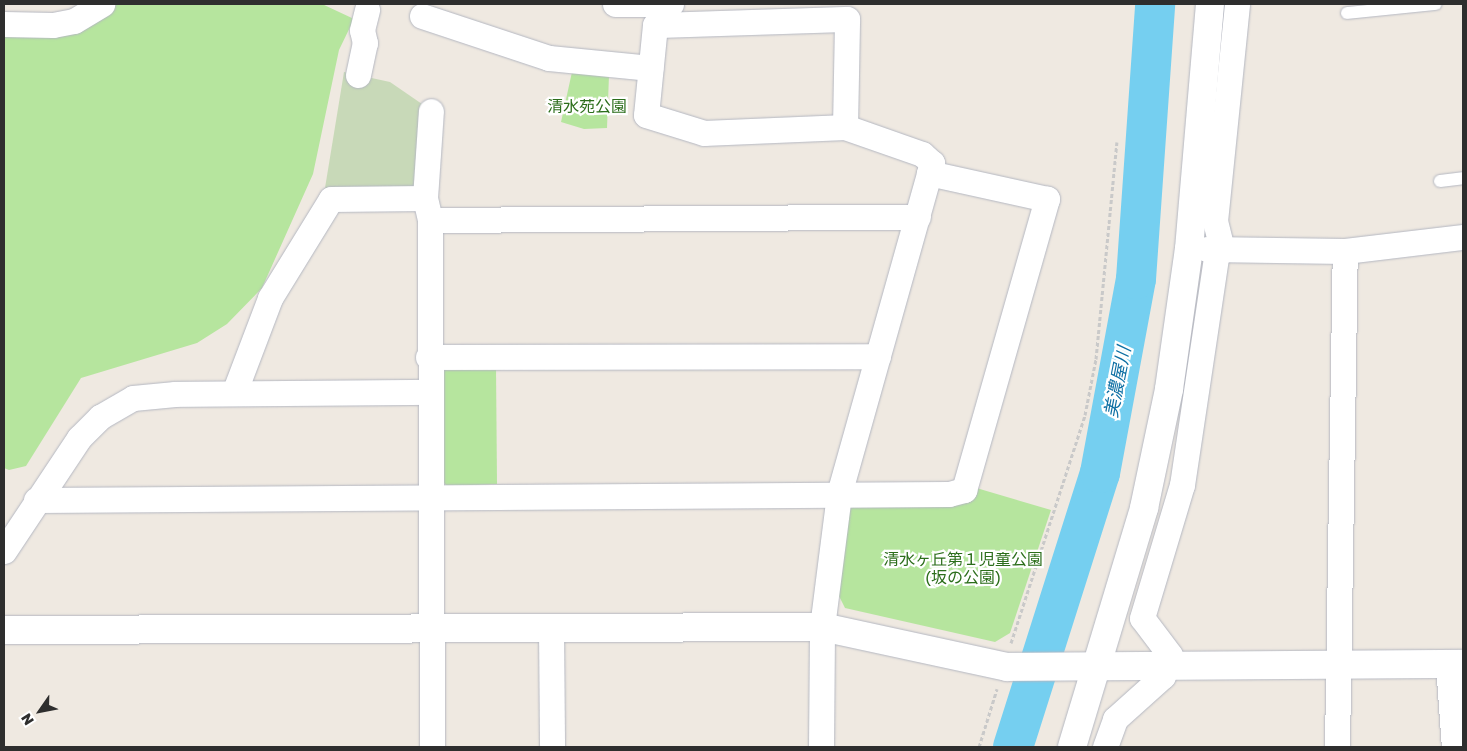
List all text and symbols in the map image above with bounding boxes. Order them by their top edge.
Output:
park label: 清水苑公園 [547,96,627,116]
water label: 美濃屋川 [1100,345,1134,419]
park label: 清水ヶ丘第１児童公園 (坂の公園) [883,549,1043,587]
north arrow [15,686,65,736]
text: N [17,710,37,729]

